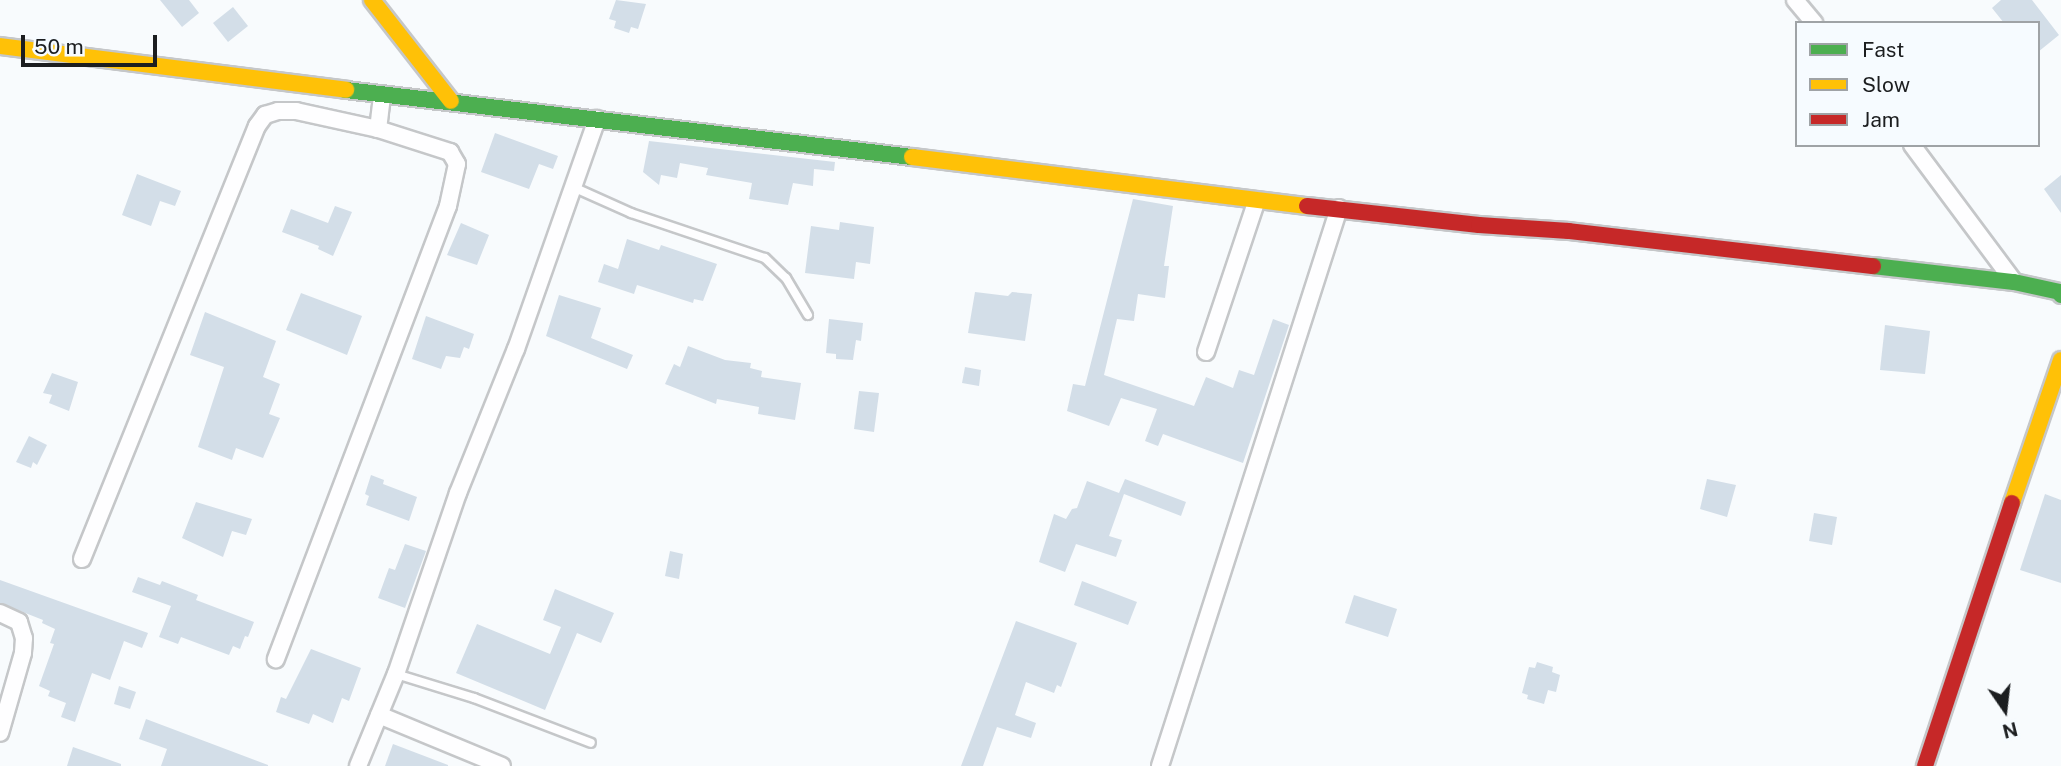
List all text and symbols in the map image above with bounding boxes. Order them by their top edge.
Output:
scale bar [24,21,161,65]
legend [1795,21,2040,147]
text: 50 m [34,34,84,59]
text: Fast [1862,37,1904,62]
text: Slow [1862,72,1910,97]
text: Jam [1862,107,1900,132]
north arrow [1970,675,2040,745]
text: N [2000,718,2020,743]

